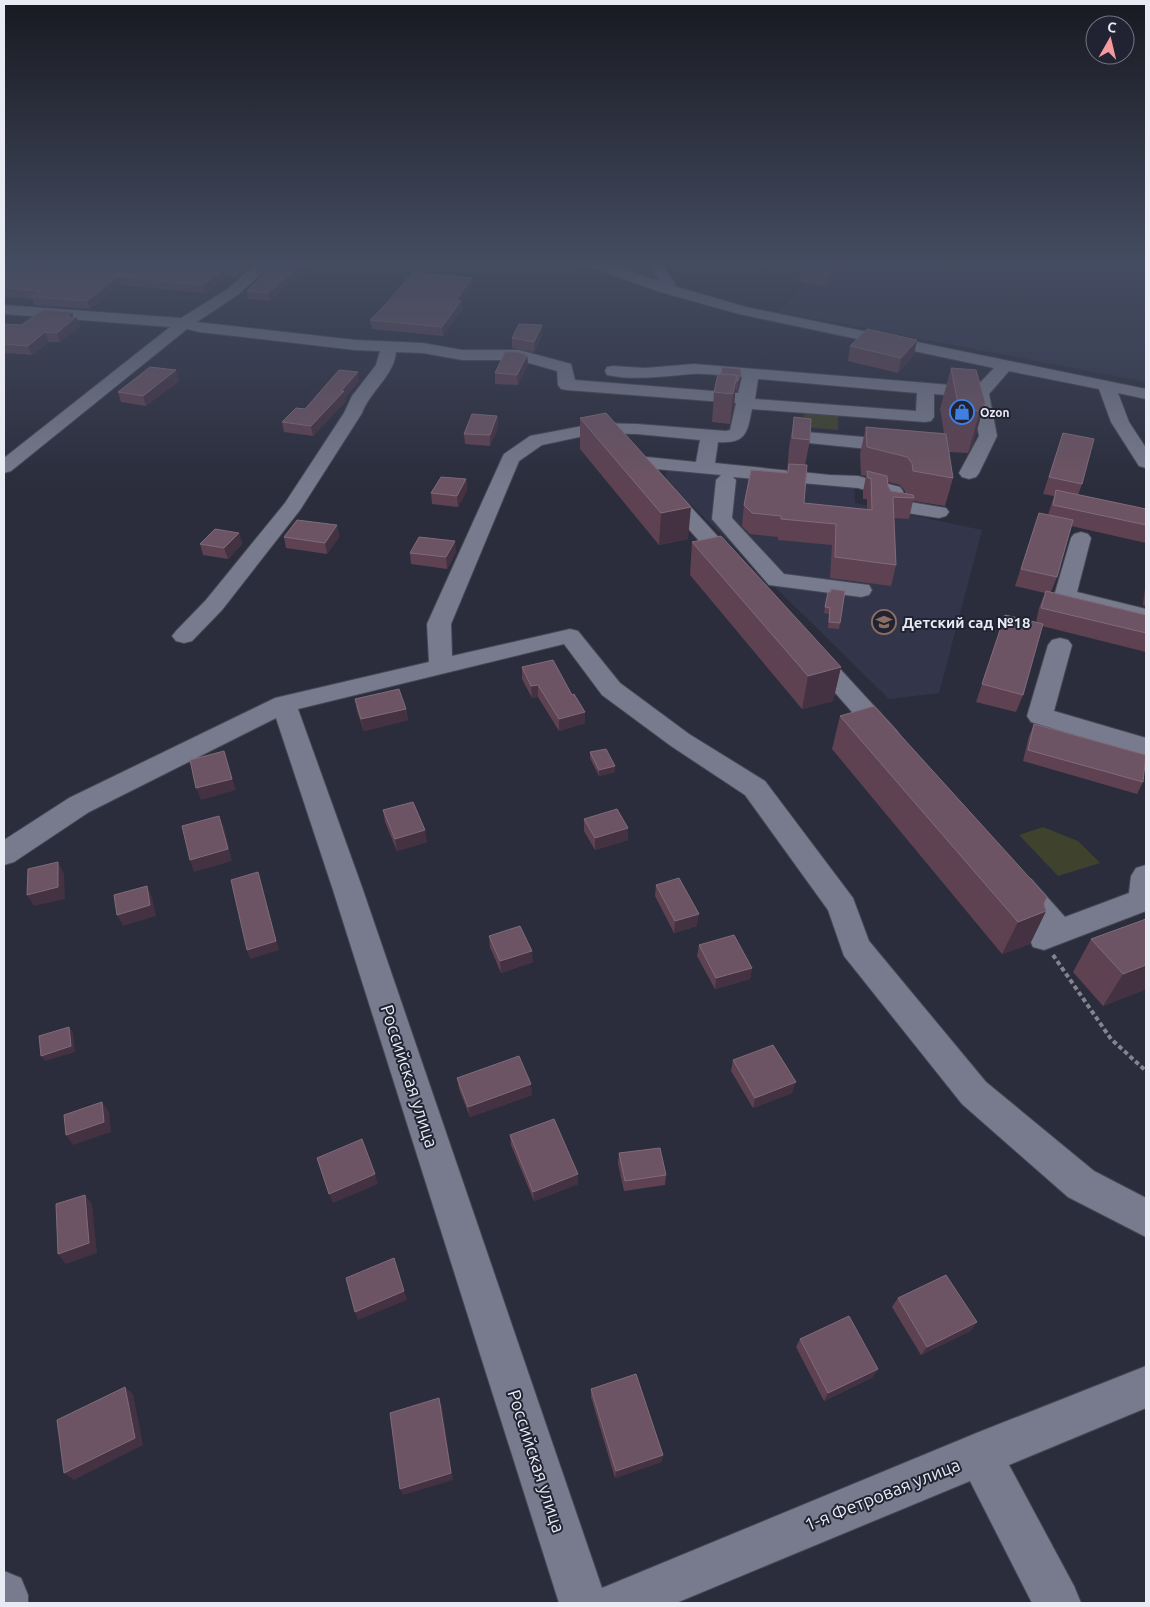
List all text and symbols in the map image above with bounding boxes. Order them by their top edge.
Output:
north arrow [1085,15,1135,65]
text: С [1106,19,1117,36]
shop icon: Ozon [949,399,975,425]
place label: Ozon [980,406,1009,419]
school or university icon: Детский сад №18 [871,609,897,635]
place label: Детский сад №18 [902,614,1030,631]
street label: Российская улица [377,1002,443,1150]
street label: Российская улица [504,1387,570,1535]
street label: 1-я Фетровая улица [801,1454,963,1534]

